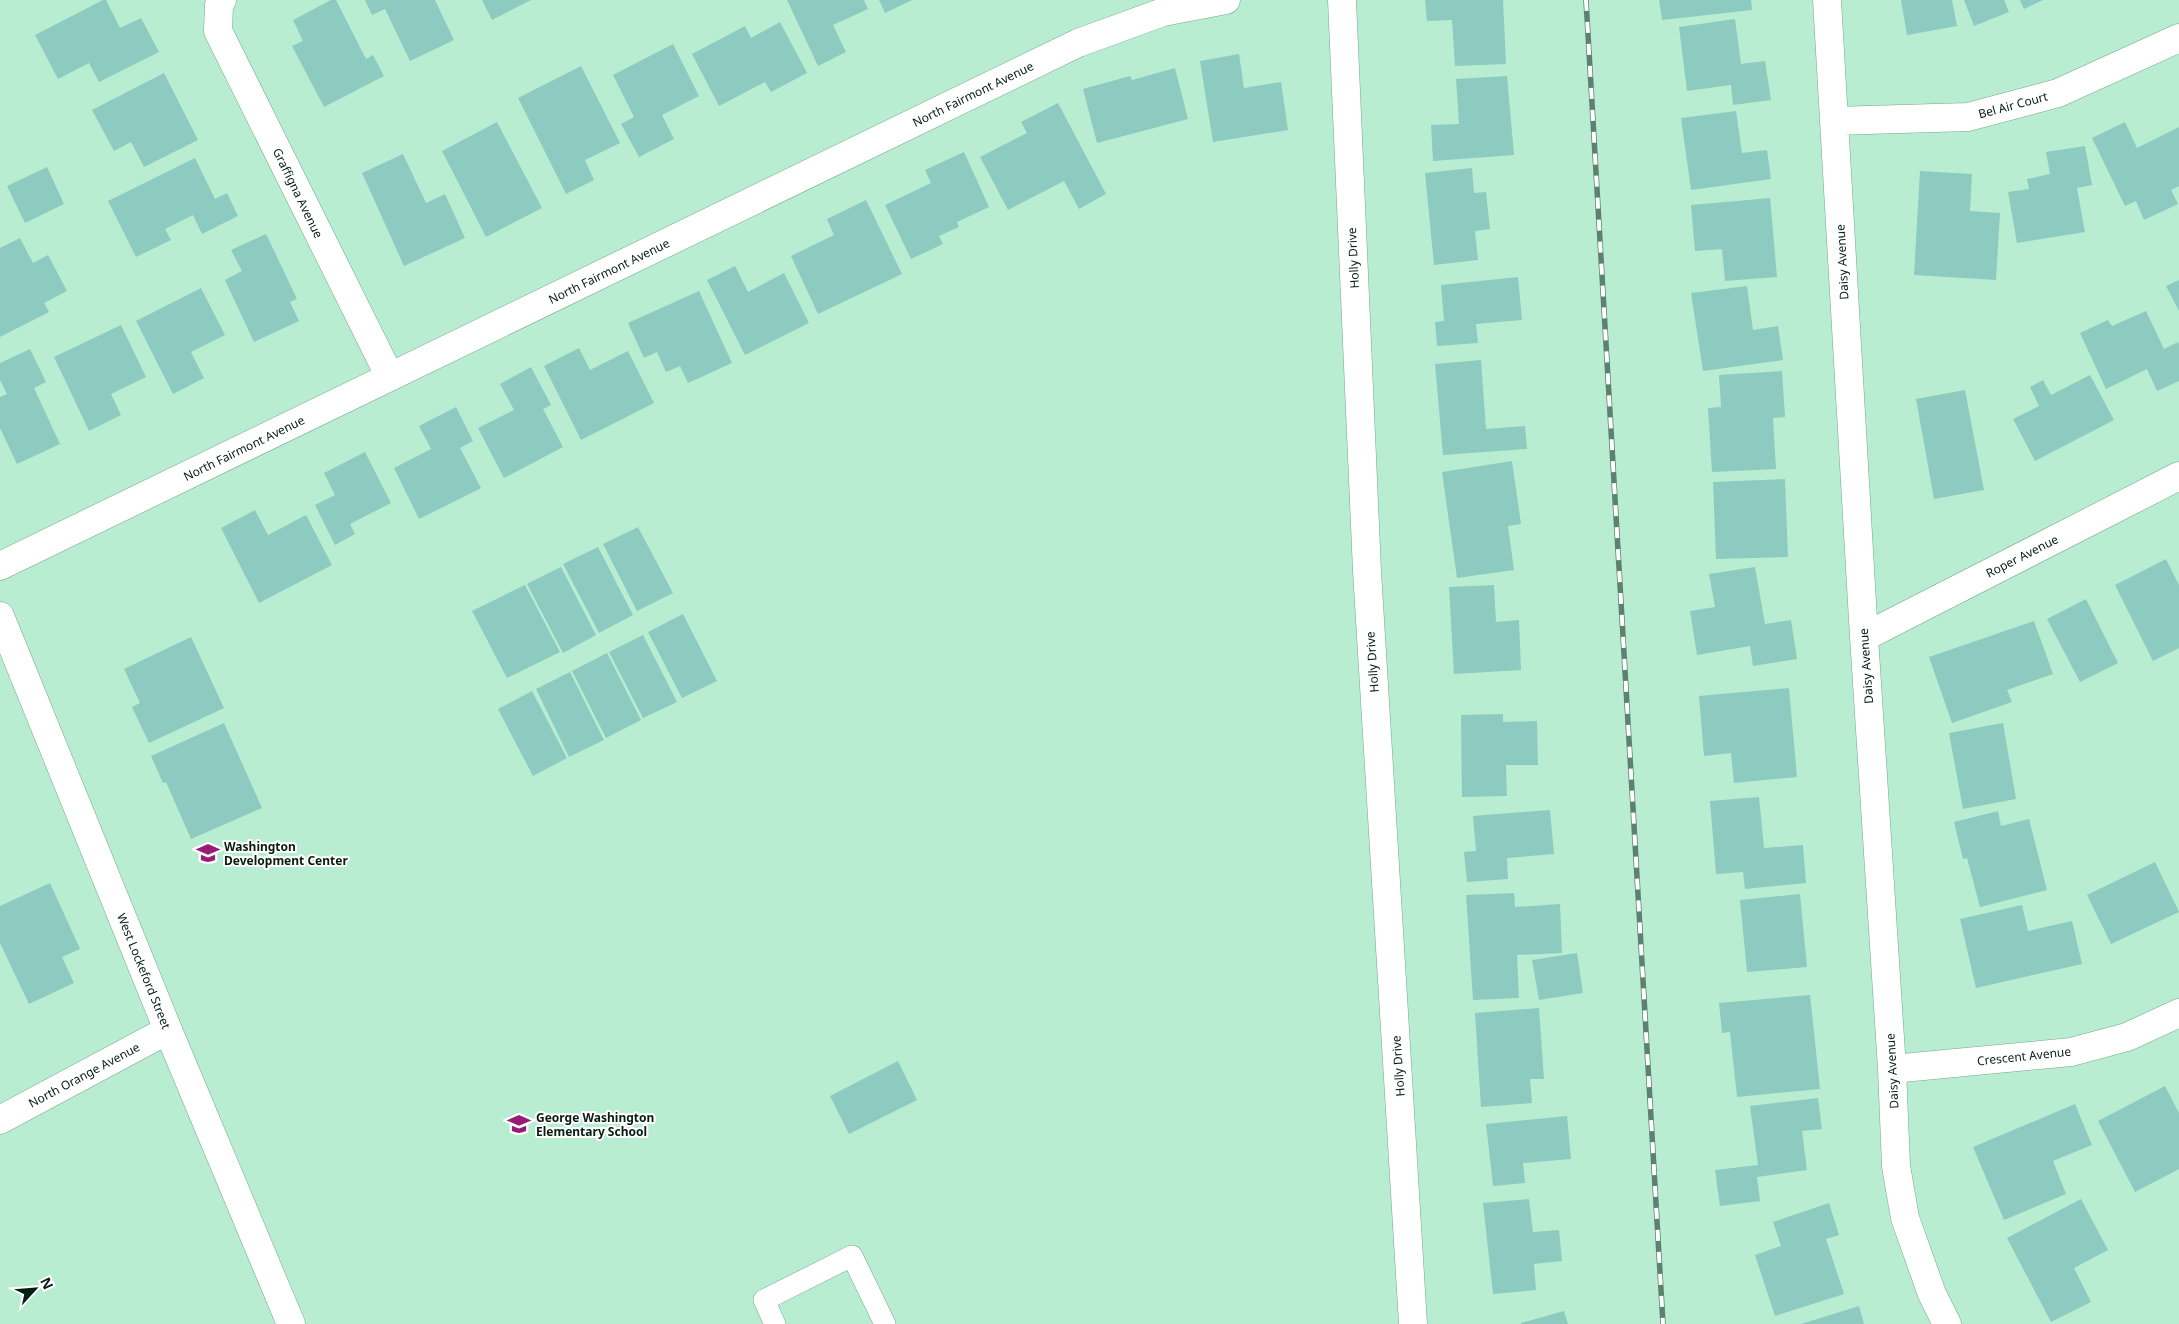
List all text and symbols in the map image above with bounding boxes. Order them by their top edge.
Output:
street label: North Fairmont Avenue [910,57,1037,131]
street label: Bel Air Court [1976,87,2050,122]
street label: Graffigna Avenue [269,145,327,241]
street label: Daisy Avenue [1832,224,1852,300]
street label: Holly Drive [1343,227,1363,289]
street label: North Fairmont Avenue [546,234,673,308]
street label: North Fairmont Avenue [181,411,308,485]
street label: Roper Avenue [1983,530,2061,582]
street label: Daisy Avenue [1855,627,1877,704]
street label: Holly Drive [1361,631,1383,693]
place label: Washington Development Center [224,838,348,869]
school or university icon: Washington Development Center [195,840,221,866]
street label: West Lockeford Street [113,911,175,1032]
street label: Daisy Avenue [1882,1033,1902,1109]
street label: Holly Drive [1387,1035,1409,1097]
street label: North Orange Avenue [25,1038,143,1112]
street label: Crescent Avenue [1976,1043,2072,1069]
place label: George Washington Elementary School [536,1109,654,1140]
school or university icon: George Washington Elementary School [506,1111,532,1137]
north arrow [10,1264,60,1314]
text: N [36,1274,58,1292]

